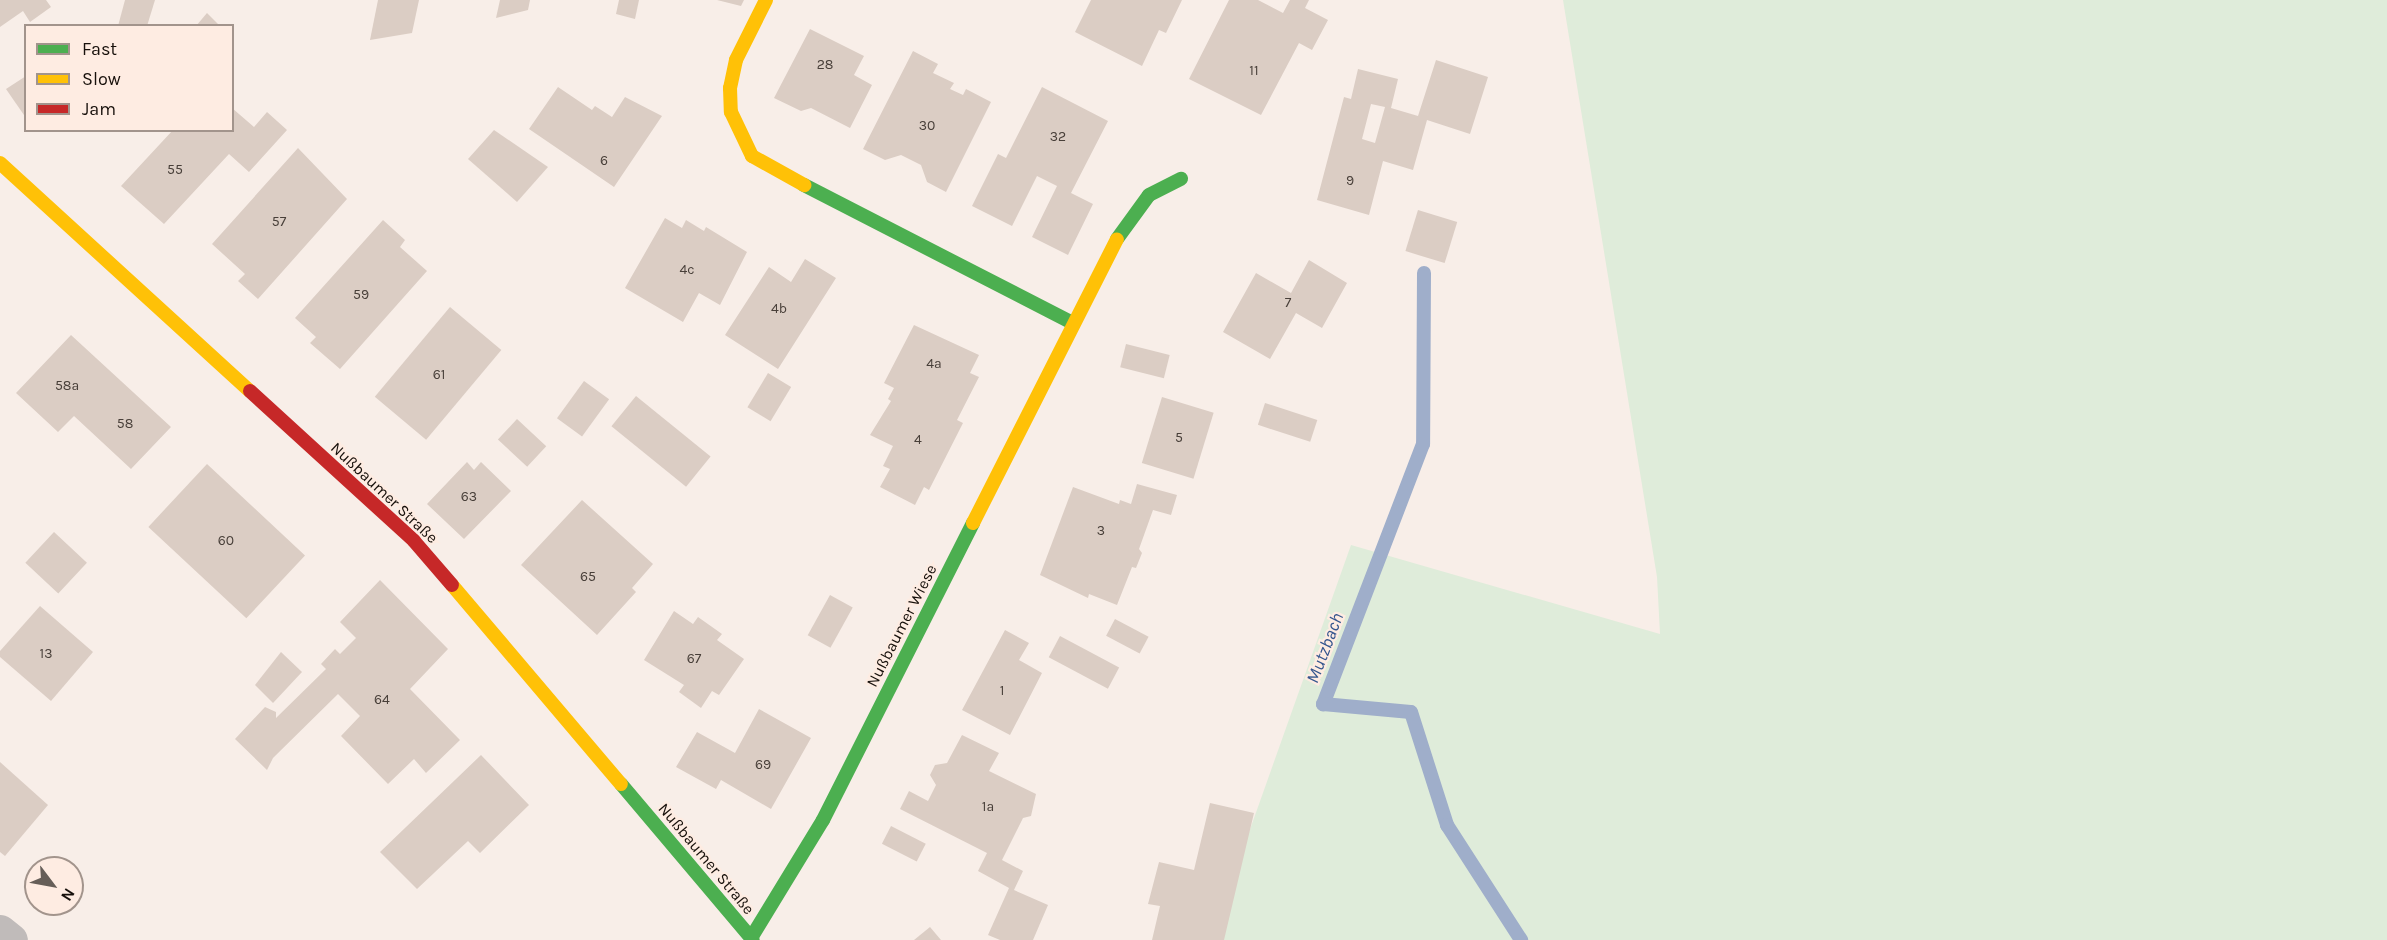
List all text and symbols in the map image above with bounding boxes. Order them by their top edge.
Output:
legend [24,24,234,132]
text: Fast [82,38,117,60]
house number: 28 [817,57,833,73]
house number: 11 [1249,63,1259,79]
text: Slow [82,68,121,90]
text: Jam [82,98,116,120]
house number: 30 [919,118,935,134]
house number: 32 [1050,129,1066,145]
house number: 6 [600,153,608,169]
house number: 55 [167,162,183,178]
house number: 9 [1346,173,1354,189]
house number: 57 [272,214,286,230]
house number: 4c [679,262,695,278]
house number: 59 [353,287,369,303]
house number: 7 [1285,295,1291,311]
house number: 4b [771,301,787,317]
house number: 4a [926,356,942,372]
house number: 61 [433,367,445,383]
house number: 58a [55,378,79,394]
house number: 58 [117,416,133,432]
house number: 5 [1175,430,1183,446]
house number: 4 [914,432,922,448]
street label: Nußbaumer Straße [326,438,442,548]
house number: 63 [461,489,477,505]
house number: 3 [1097,523,1105,539]
house number: 60 [218,533,234,549]
street label: Nußbaumer Wiese [863,561,941,691]
house number: 65 [580,569,596,585]
water label: Mutzbach [1302,610,1348,686]
house number: 13 [40,646,52,662]
house number: 67 [687,651,701,667]
house number: 1 [1000,683,1004,699]
house number: 64 [374,692,390,708]
house number: 69 [755,757,771,773]
street label: Nußbaumer Straße [654,799,758,919]
house number: 1a [982,799,994,815]
north arrow [24,856,84,916]
text: N [57,885,79,905]

